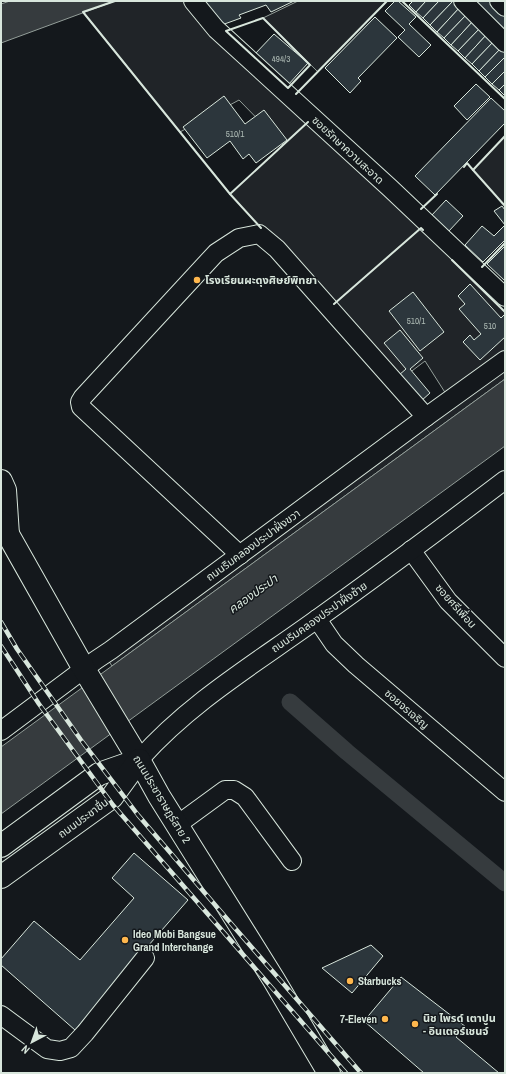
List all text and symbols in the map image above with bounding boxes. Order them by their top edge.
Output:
house number: 494/3 [272,53,290,65]
street label: ซอยรักษาความสะอาด [309,113,387,187]
house number: 510/1 [226,128,244,140]
place label: โรงเรียนผะดุงศิษย์พิทยา [205,273,317,287]
marker: โรงเรียนผะดุงศิษย์พิทยา [192,275,202,285]
house number: 510/1 [407,315,425,327]
house number: 510 [484,320,496,332]
street label: ถนนริมคลองประปาฝั่งขวา [203,506,303,584]
water label: คลองประปา [225,570,282,617]
street label: ถนนริมคลองประปาฝั่งซ้าย [268,578,370,656]
street label: ซอยศรีเพื่อน [432,580,480,631]
street label: ซอยจรเจริญ [382,686,432,732]
street label: ถนนประชาราษฎร์สาย 2 [130,753,194,845]
street label: ถนนประชาชื่น [54,794,111,841]
place label: Ideo Mobi Bangsue Grand Interchange [133,927,216,954]
marker: Ideo Mobi Bangsue Grand Interchange [120,935,130,945]
place label: Starbucks [358,974,402,988]
marker: Starbucks [345,976,355,986]
place label: นิช ไพรด์ เตาปูน - อินเตอร์เชนจ์ [423,1011,496,1038]
place label: 7-Eleven [340,1012,377,1026]
marker: 7-Eleven [380,1014,390,1024]
marker: นิช ไพรด์ เตาปูน - อินเตอร์เชนจ์ [410,1019,420,1029]
north arrow [12,1022,52,1062]
text: N [18,1042,32,1057]

